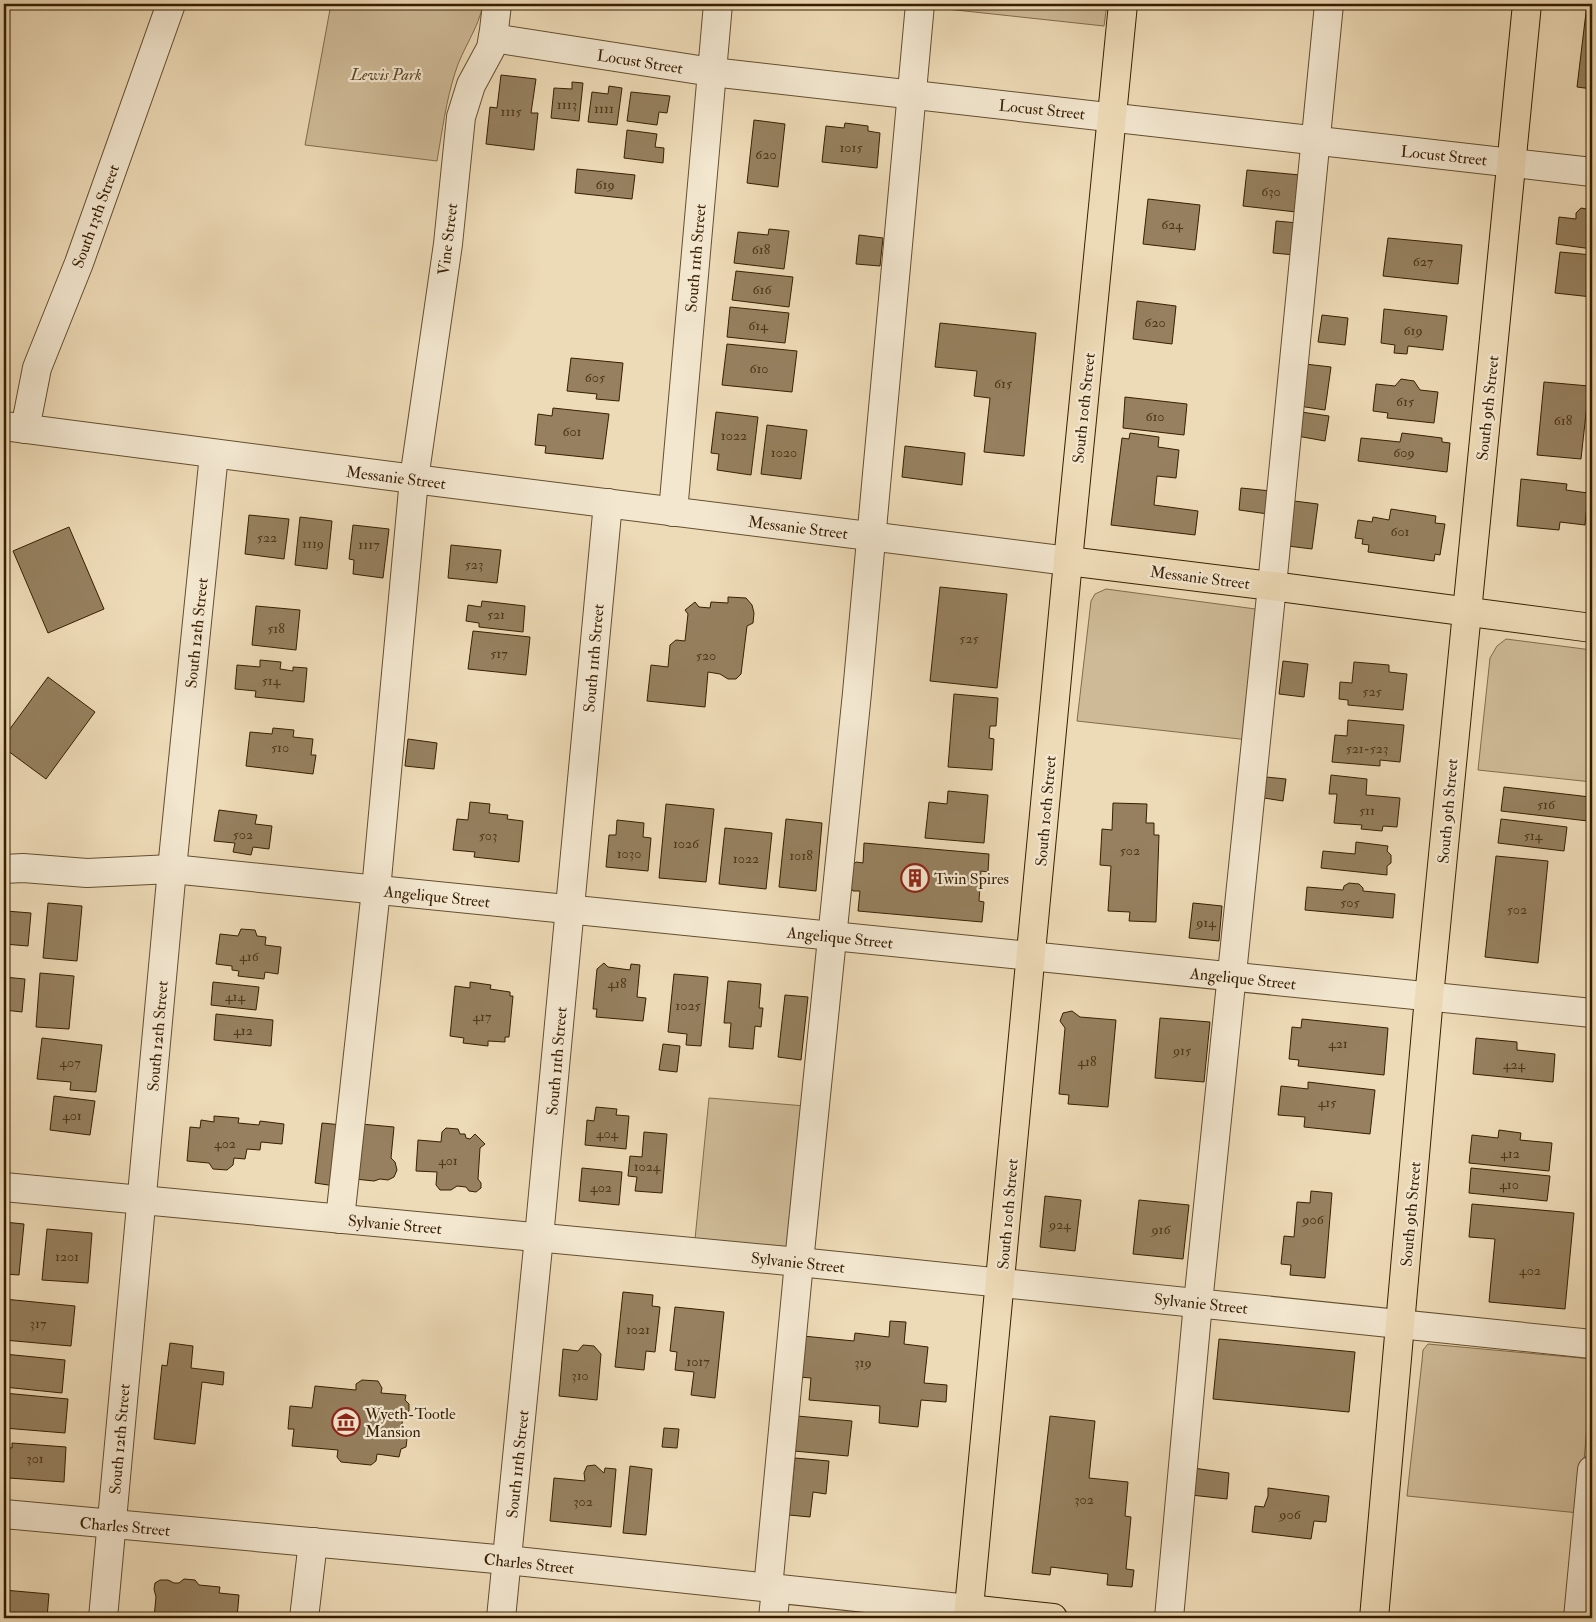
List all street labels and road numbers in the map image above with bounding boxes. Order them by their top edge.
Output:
street label: Locust Street [595,45,684,79]
street label: Locust Street [998,96,1086,124]
street label: Locust Street [1400,142,1488,170]
street label: South 13th Street [68,162,124,271]
street label: Vine Street [434,202,462,276]
street label: South 11th Street [681,203,711,313]
street label: South 10th Street [1068,352,1100,464]
street label: South 9th Street [1473,355,1503,462]
street label: Messanie Street [345,462,447,494]
street label: Messanie Street [747,512,849,544]
street label: Messanie Street [1149,562,1251,594]
street label: South 12th Street [181,577,213,689]
street label: South 11th Street [579,603,609,713]
street label: South 10th Street [1031,755,1061,867]
street label: South 9th Street [1433,758,1463,865]
street label: Angelique Street [382,881,491,913]
street label: Angelique Street [785,922,894,954]
street label: Angelique Street [1188,963,1297,995]
street label: South 12th Street [143,980,173,1092]
street label: South 11th Street [542,1006,572,1116]
street label: South 10th Street [993,1158,1023,1270]
street label: South 9th Street [1396,1161,1426,1268]
street label: Sylvanie Street [347,1211,443,1239]
street label: Sylvanie Street [750,1248,846,1278]
street label: Sylvanie Street [1153,1289,1249,1319]
street label: South 12th Street [105,1383,135,1495]
street label: South 11th Street [502,1409,534,1519]
street label: Charles Street [79,1513,171,1541]
street label: Charles Street [483,1549,575,1579]

